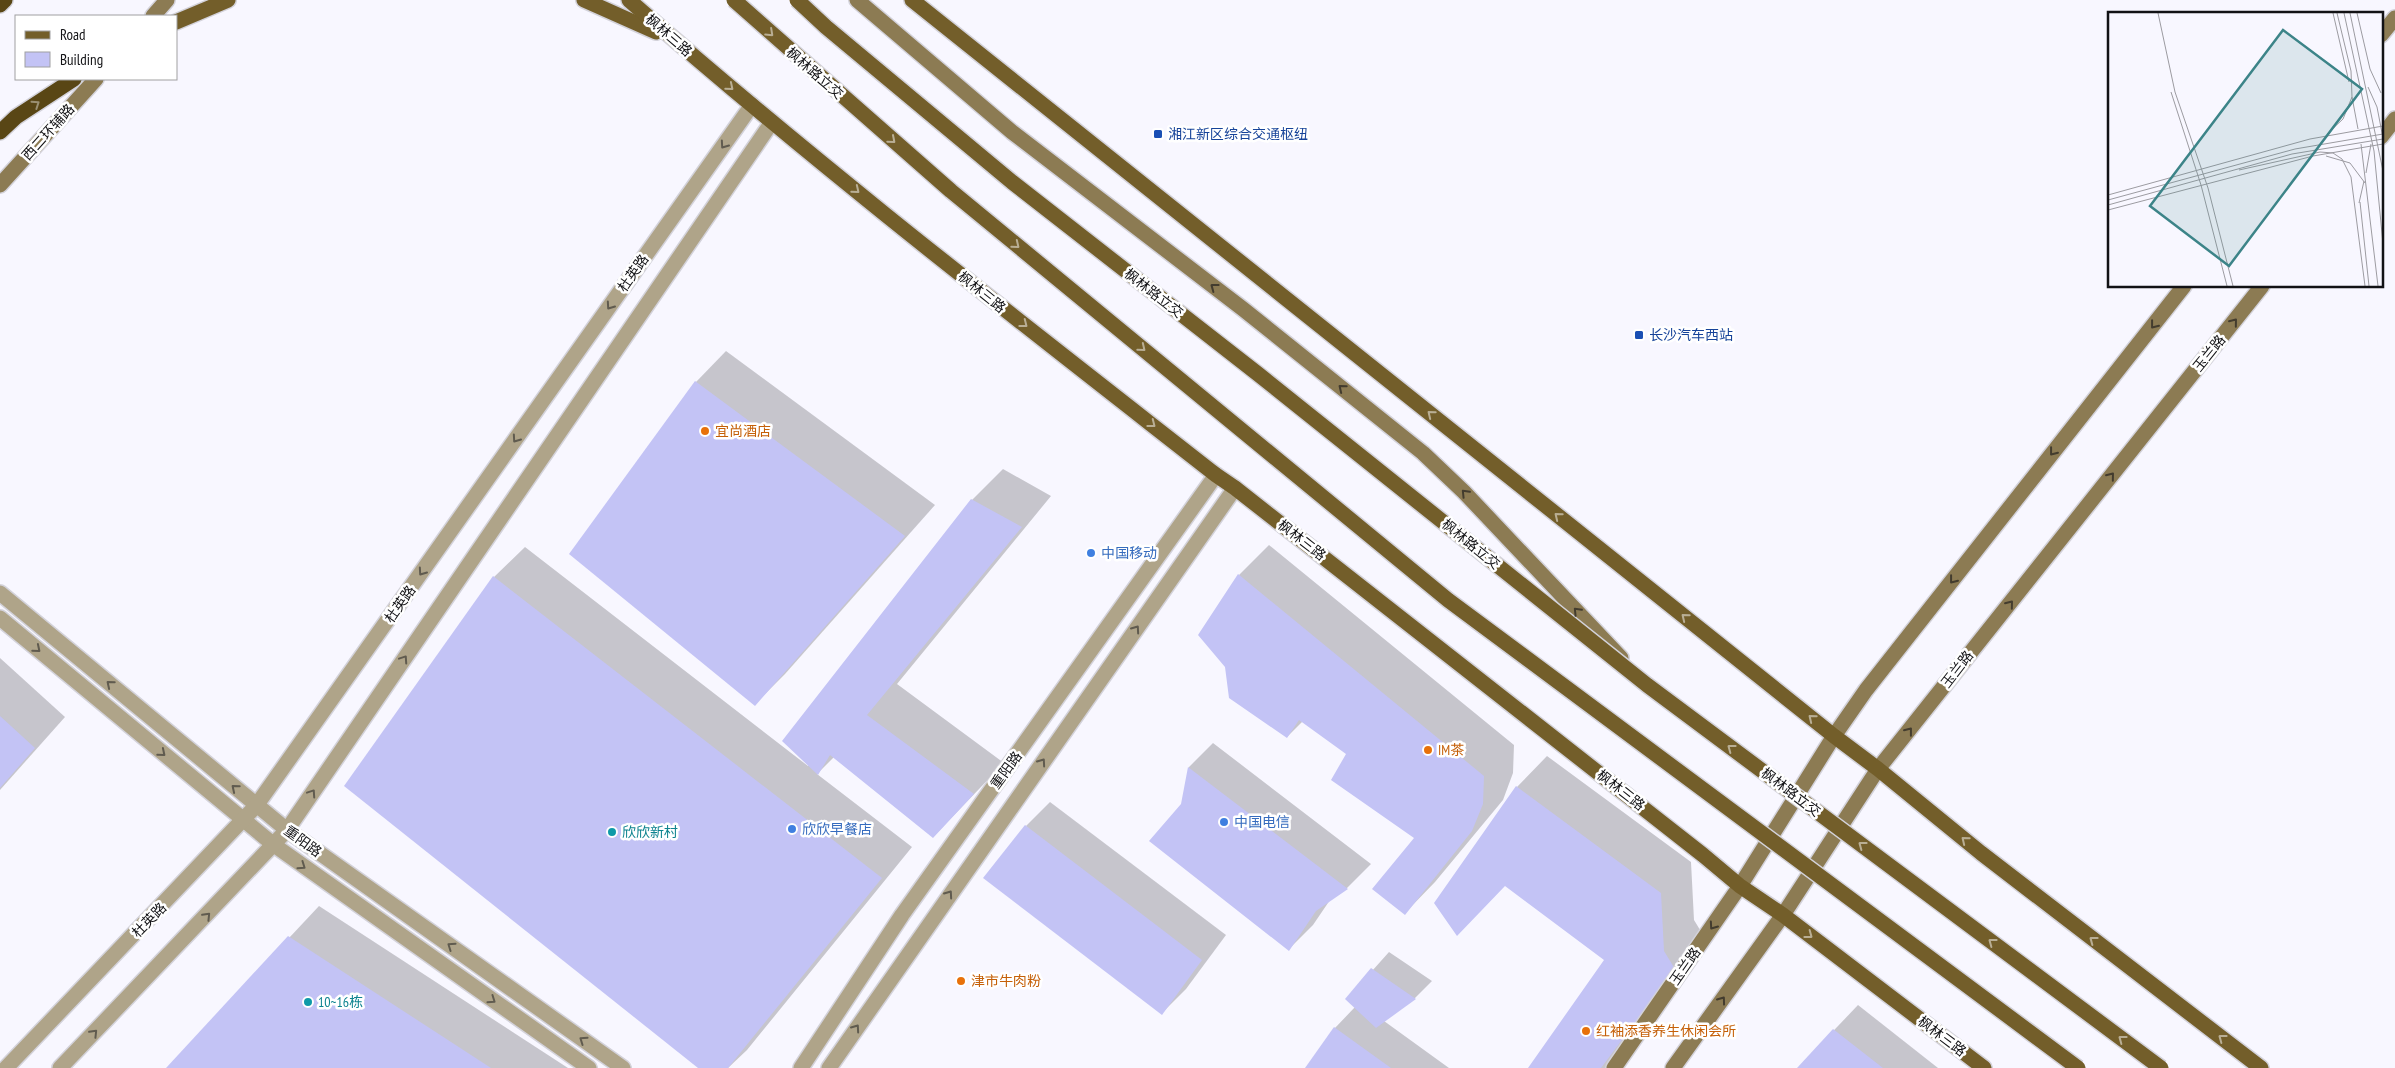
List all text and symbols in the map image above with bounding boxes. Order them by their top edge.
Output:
street label: 枫林三路 [642,10,696,60]
inset map [2108,12,2382,288]
legend [15,15,178,80]
text: Road [60,25,86,44]
one-way arrow [764,27,773,36]
street label: 枫林路立交 [783,43,847,103]
text: Building [60,50,103,69]
one-way arrow [724,81,733,90]
street label: 西二环辅路 [18,100,78,164]
one-way arrow [30,101,40,110]
place label: 湘江新区综合交通枢纽 [1168,125,1308,143]
marker: 湘江新区综合交通枢纽 [1152,128,1164,140]
one-way arrow [886,134,895,143]
one-way arrow [721,139,730,149]
one-way arrow [850,184,859,192]
one-way arrow [1010,239,1019,247]
street label: 杜英路 [614,251,652,295]
street label: 枫林路立交 [1121,264,1187,322]
street label: 枫林三路 [955,267,1009,317]
one-way arrow [1211,283,1220,292]
one-way arrow [607,300,616,310]
one-way arrow [1018,319,1027,328]
one-way arrow [2150,319,2159,328]
one-way arrow [2228,319,2236,328]
place label: 长沙汽车西站 [1649,326,1733,344]
marker: 长沙汽车西站 [1633,329,1645,341]
street label: 玉兰路 [2189,331,2229,375]
one-way arrow [1136,342,1145,351]
one-way arrow [1339,385,1348,393]
one-way arrow [1428,412,1437,420]
one-way arrow [1146,419,1155,428]
place label: 宜尚酒店 [715,422,771,440]
marker: 宜尚酒店 [699,425,711,437]
one-way arrow [513,433,522,443]
one-way arrow [2051,446,2059,455]
one-way arrow [2105,473,2114,482]
one-way arrow [1462,490,1471,499]
one-way arrow [1555,513,1564,521]
street label: 枫林路立交 [1438,515,1504,573]
street label: 枫林三路 [1274,516,1330,564]
place label: 中国移动 [1101,544,1157,562]
marker: 中国移动 [1085,547,1097,559]
one-way arrow [419,566,428,576]
one-way arrow [1950,574,1958,583]
street label: 杜英路 [381,582,419,626]
one-way arrow [2004,600,2013,609]
one-way arrow [1574,608,1583,617]
one-way arrow [1681,614,1690,623]
one-way arrow [1130,625,1139,635]
one-way arrow [32,643,41,652]
street label: 玉兰路 [1937,647,1977,691]
one-way arrow [398,655,407,664]
one-way arrow [107,682,116,690]
one-way arrow [1808,715,1817,724]
one-way arrow [1903,728,1911,737]
place label: IM茶 [1438,741,1464,759]
marker: IM茶 [1422,744,1434,756]
one-way arrow [1727,745,1737,754]
one-way arrow [156,747,165,756]
street label: 重阳路 [986,748,1026,792]
one-way arrow [1036,758,1046,767]
street label: 枫林路立交 [1758,764,1824,820]
street label: 枫林三路 [1593,766,1649,814]
one-way arrow [232,786,241,794]
one-way arrow [306,789,315,798]
place label: 中国电信 [1234,813,1290,831]
marker: 中国电信 [1218,816,1230,828]
place label: 欣欣早餐店 [802,820,872,838]
street label: 重阳路 [281,821,325,861]
place label: 欣欣新村 [622,823,678,841]
marker: 欣欣早餐店 [786,823,798,835]
marker: 欣欣新村 [606,826,618,838]
one-way arrow [1962,838,1971,846]
one-way arrow [1858,842,1868,851]
one-way arrow [296,860,306,869]
one-way arrow [943,891,952,900]
street label: 杜英路 [128,899,170,941]
one-way arrow [201,912,210,921]
one-way arrow [1710,920,1719,930]
one-way arrow [1803,929,1812,937]
one-way arrow [2090,937,2099,945]
one-way arrow [1988,939,1998,948]
one-way arrow [447,943,457,952]
street label: 玉兰路 [1666,944,1704,988]
place label: 津市牛肉粉 [971,972,1041,990]
marker: 津市牛肉粉 [955,975,967,987]
place label: 10~16栋 [318,993,363,1011]
one-way arrow [486,994,496,1003]
marker: 10~16栋 [302,996,314,1008]
one-way arrow [1716,996,1725,1006]
street label: 枫林三路 [1914,1012,1970,1060]
place label: 红袖添香养生休闲会所 [1596,1022,1736,1040]
one-way arrow [850,1024,859,1034]
marker: 红袖添香养生休闲会所 [1580,1025,1592,1037]
one-way arrow [88,1030,97,1039]
one-way arrow [2118,1036,2128,1045]
one-way arrow [2219,1036,2228,1044]
one-way arrow [580,1037,589,1046]

